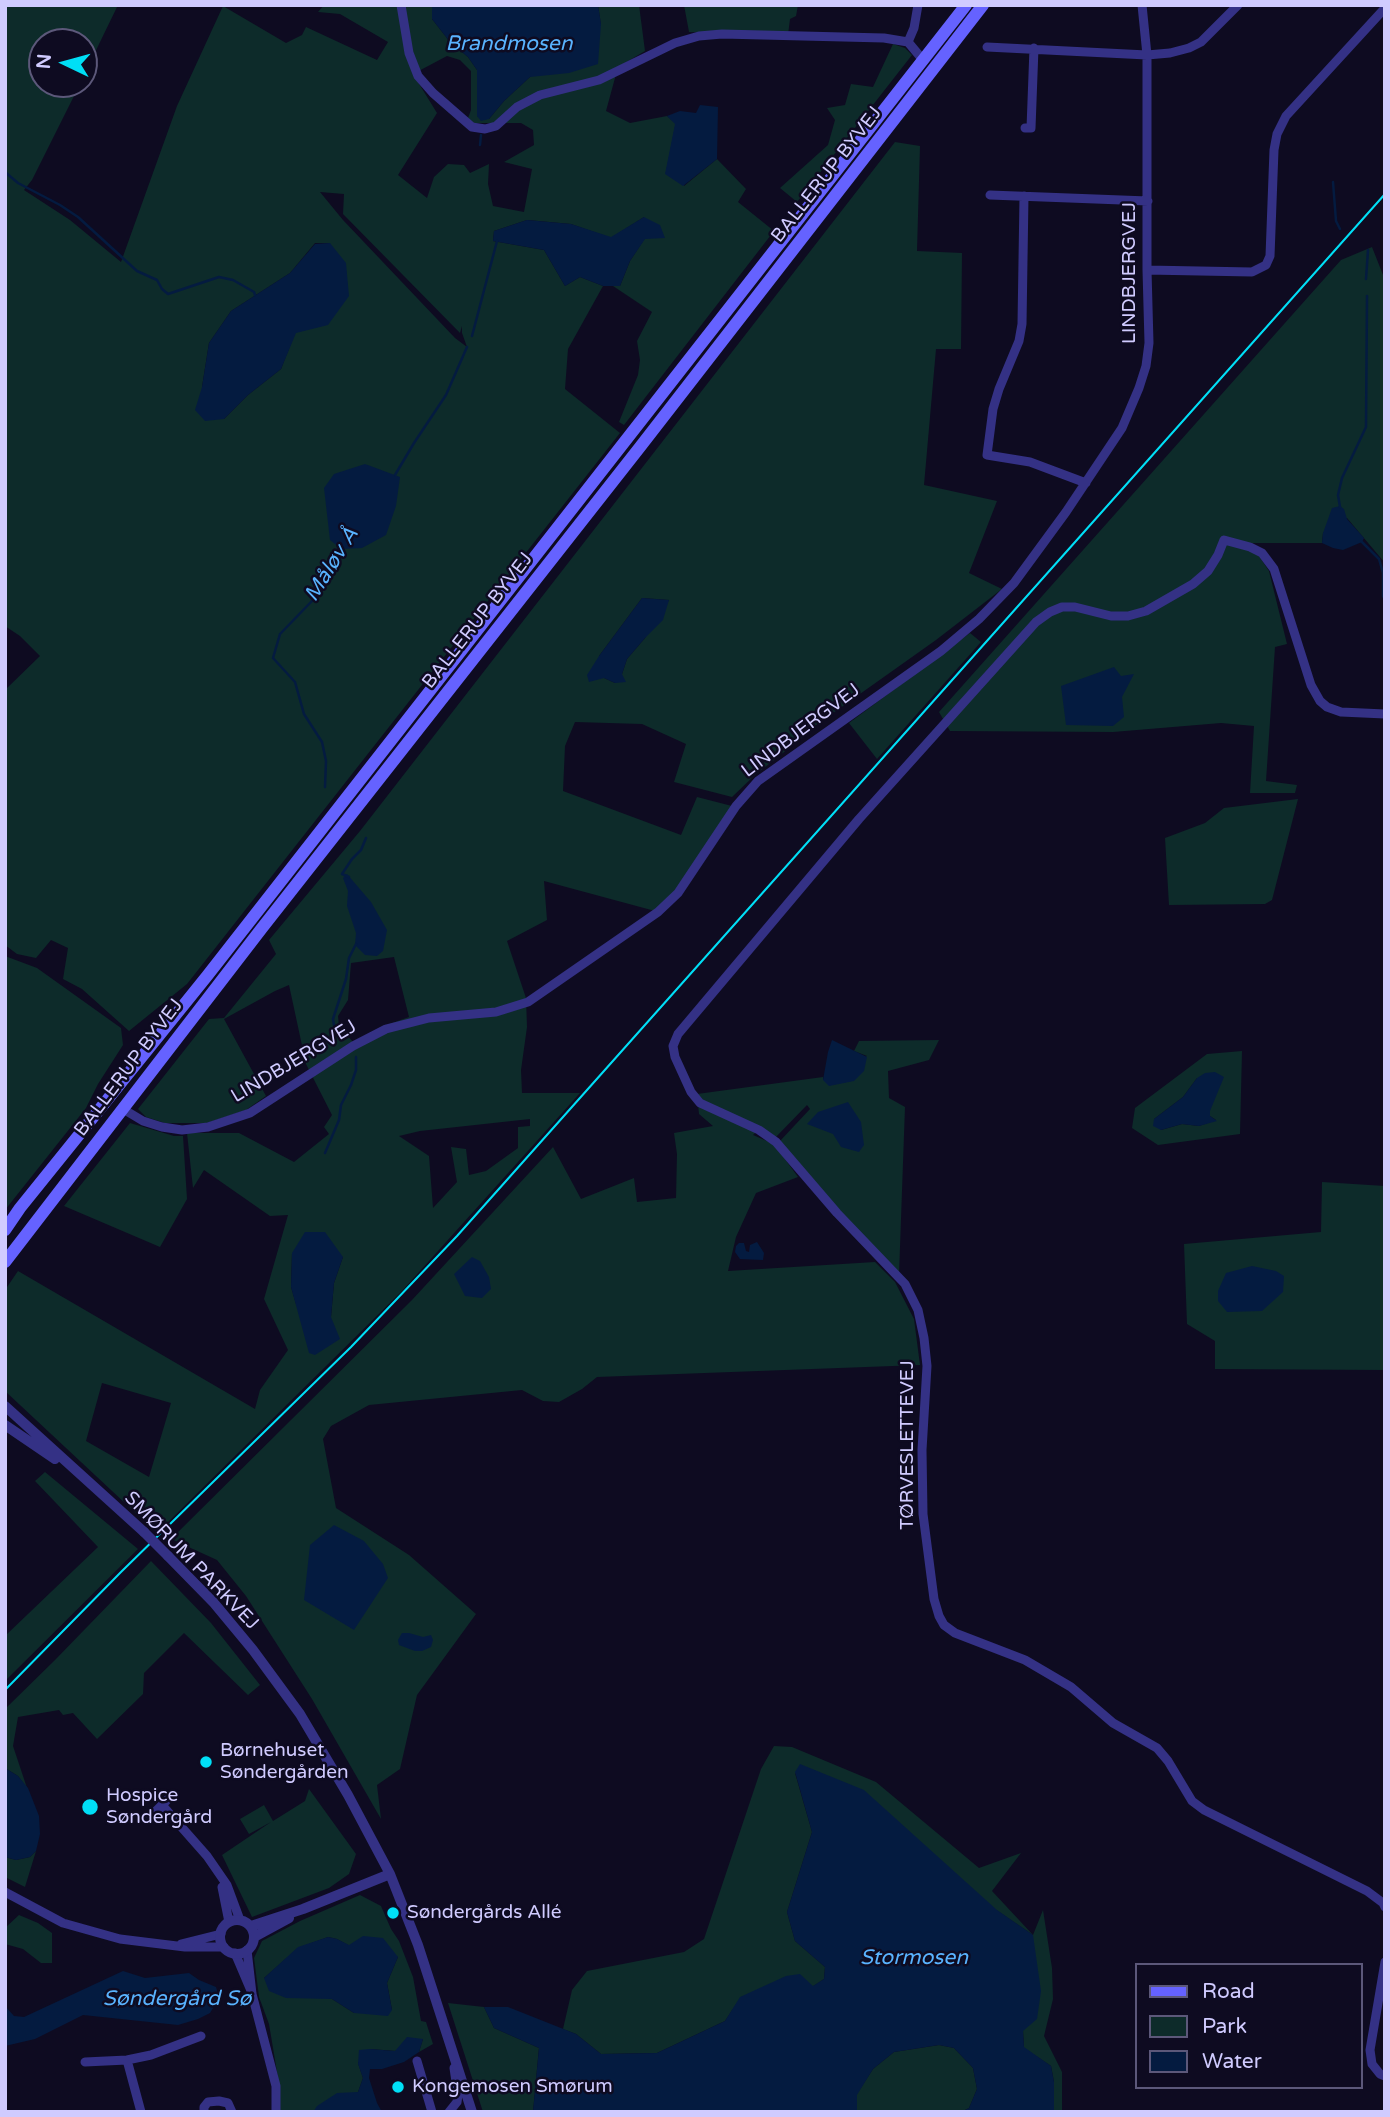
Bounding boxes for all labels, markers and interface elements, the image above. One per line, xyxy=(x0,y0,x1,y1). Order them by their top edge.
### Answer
north arrow xyxy=(28,28,98,98)
water label: Brandmosen xyxy=(445,31,573,57)
text: N xyxy=(32,53,56,70)
street label: BALLERUP BYVEJ xyxy=(767,103,887,247)
street label: LINDBJERGVEJ xyxy=(1119,202,1141,344)
water label: Måløv Å xyxy=(300,523,364,607)
street label: BALLERUP BYVEJ xyxy=(418,549,538,693)
street label: LINDBJERGVEJ xyxy=(737,679,865,783)
street label: BALLERUP BYVEJ xyxy=(70,995,188,1141)
street label: LINDBJERGVEJ xyxy=(227,1016,361,1108)
street label: TØRVESLETTEVEJ xyxy=(897,1360,919,1530)
street label: SMØRUM PARKVEJ xyxy=(119,1487,263,1635)
place label: Børnehuset Søndergården xyxy=(220,1740,349,1784)
marker: Børnehuset Søndergården xyxy=(198,1754,214,1770)
place label: Hospice Søndergård xyxy=(106,1785,212,1829)
marker: Hospice Søndergård xyxy=(80,1797,100,1817)
place label: Søndergårds Allé xyxy=(407,1902,562,1924)
marker: Søndergårds Allé xyxy=(385,1905,401,1921)
water label: Stormosen xyxy=(860,1945,968,1971)
legend xyxy=(1134,1963,1362,2089)
text: Road xyxy=(1202,1979,1255,2004)
water label: Søndergård Sø xyxy=(103,1986,251,2012)
text: Park xyxy=(1202,2014,1247,2039)
text: Water xyxy=(1202,2049,1262,2074)
place label: Kongemosen Smørum xyxy=(412,2076,613,2098)
marker: Kongemosen Smørum xyxy=(390,2079,406,2095)

